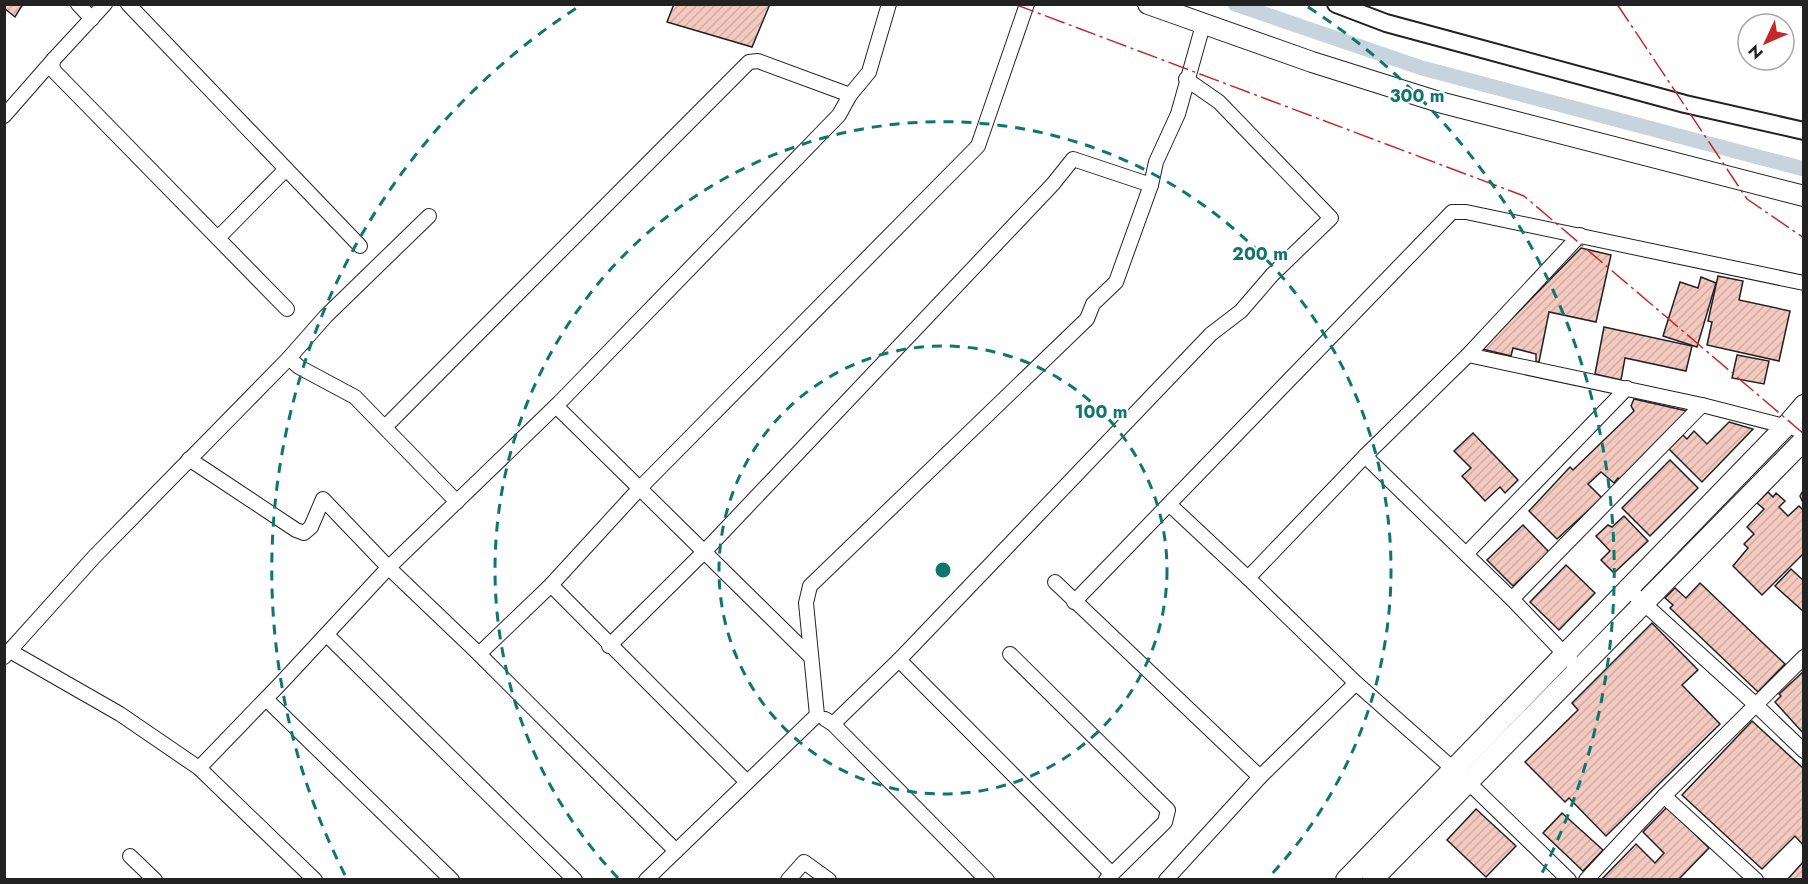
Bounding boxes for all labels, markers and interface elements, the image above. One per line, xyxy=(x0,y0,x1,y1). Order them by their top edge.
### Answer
north arrow xyxy=(1736,12,1796,72)
text: N xyxy=(1743,40,1768,65)
text: 300 m xyxy=(1389,83,1445,109)
text: 200 m xyxy=(1232,241,1288,267)
text: 100 m xyxy=(1074,399,1128,425)
centre of rings xyxy=(933,560,953,580)

